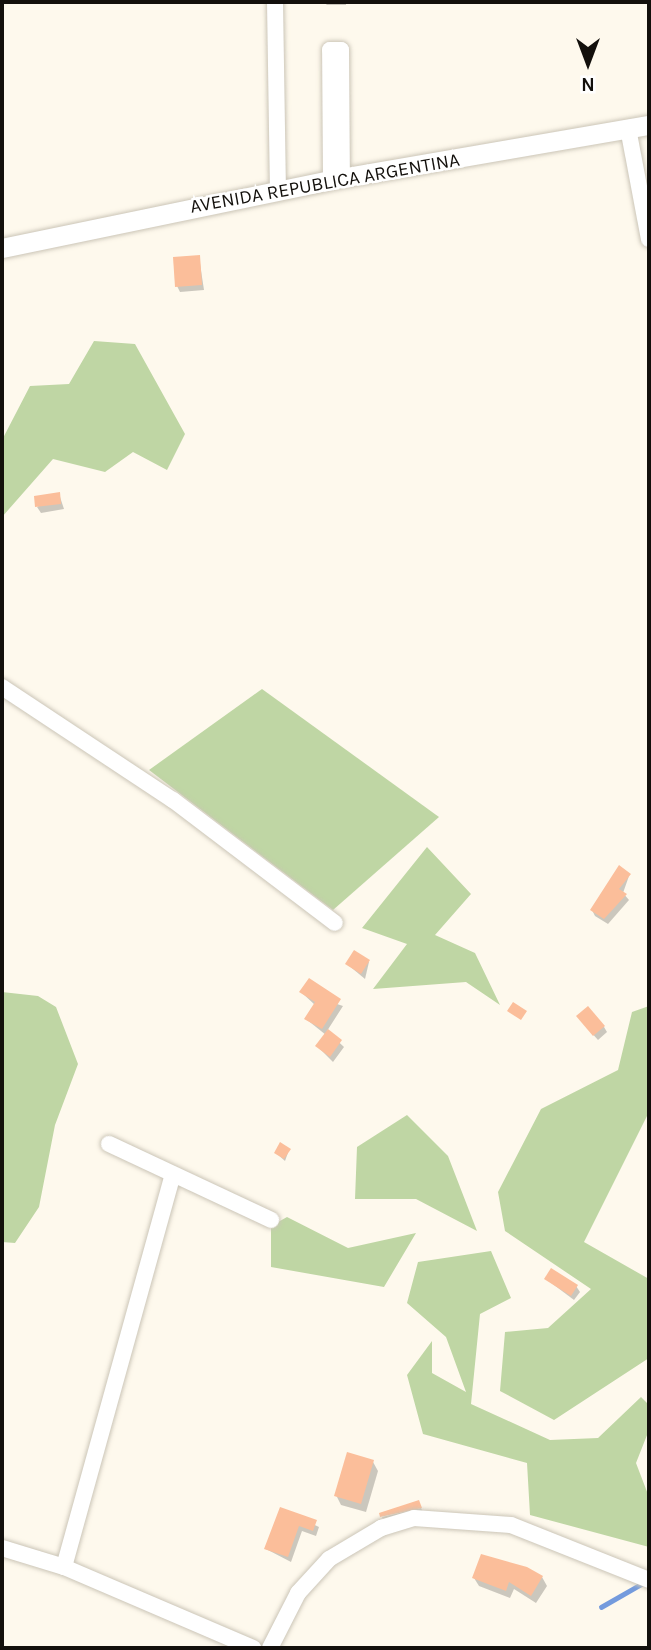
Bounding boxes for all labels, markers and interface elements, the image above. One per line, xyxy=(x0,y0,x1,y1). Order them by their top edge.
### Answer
north arrow xyxy=(553,28,623,98)
text: N xyxy=(581,73,595,95)
street label: AVENIDA REPUBLICA ARGENTINA xyxy=(188,149,462,219)

